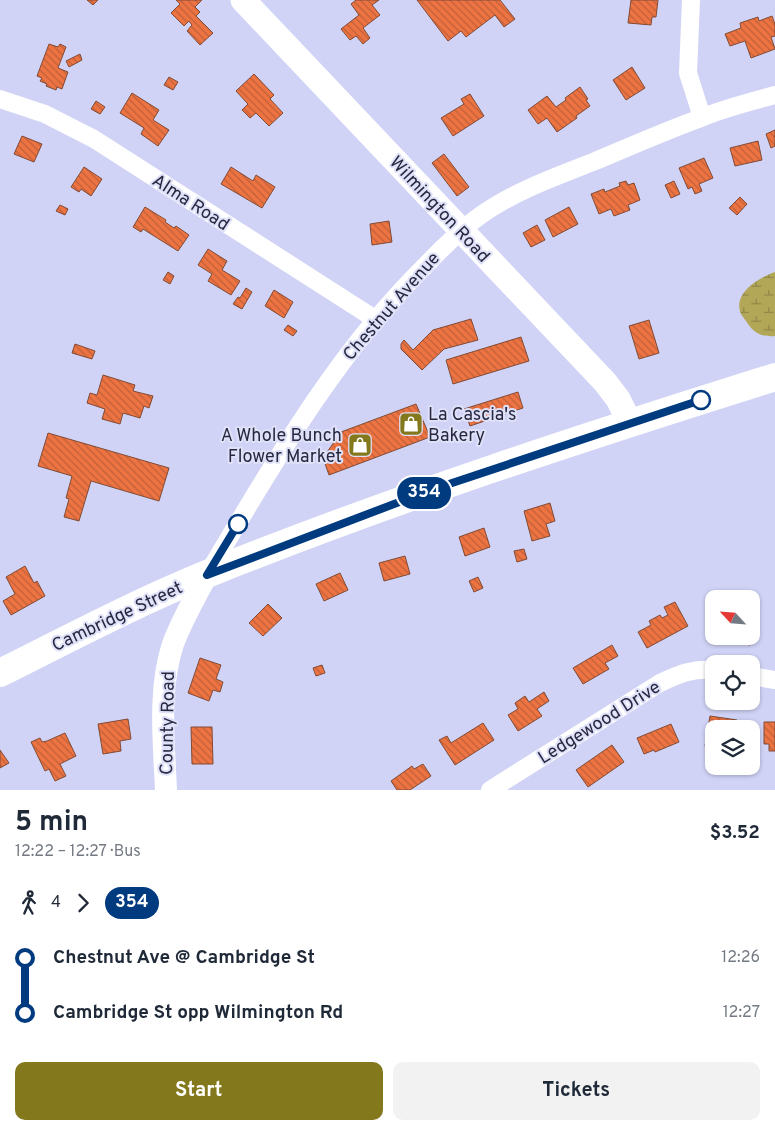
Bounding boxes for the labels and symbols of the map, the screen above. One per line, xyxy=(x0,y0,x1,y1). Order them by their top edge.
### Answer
street label: Wilmington Road xyxy=(384,152,494,268)
street label: Alma Road xyxy=(147,170,233,237)
street label: Chestnut Avenue xyxy=(339,248,446,366)
unlabelled marker xyxy=(691,390,711,410)
place label: La Cascia's Bakery xyxy=(428,404,516,448)
shop icon: La Cascia's Bakery xyxy=(398,411,424,437)
place label: A Whole Bunch Flower Market xyxy=(221,425,342,469)
shop icon: A Whole Bunch Flower Market xyxy=(347,432,373,458)
line badge: 354 xyxy=(395,477,453,509)
unlabelled marker xyxy=(228,514,248,534)
street label: Cambridge Street xyxy=(49,577,187,658)
north arrow xyxy=(705,590,760,645)
street label: County Road xyxy=(156,671,181,775)
street label: Ledgewood Drive xyxy=(534,676,665,770)

